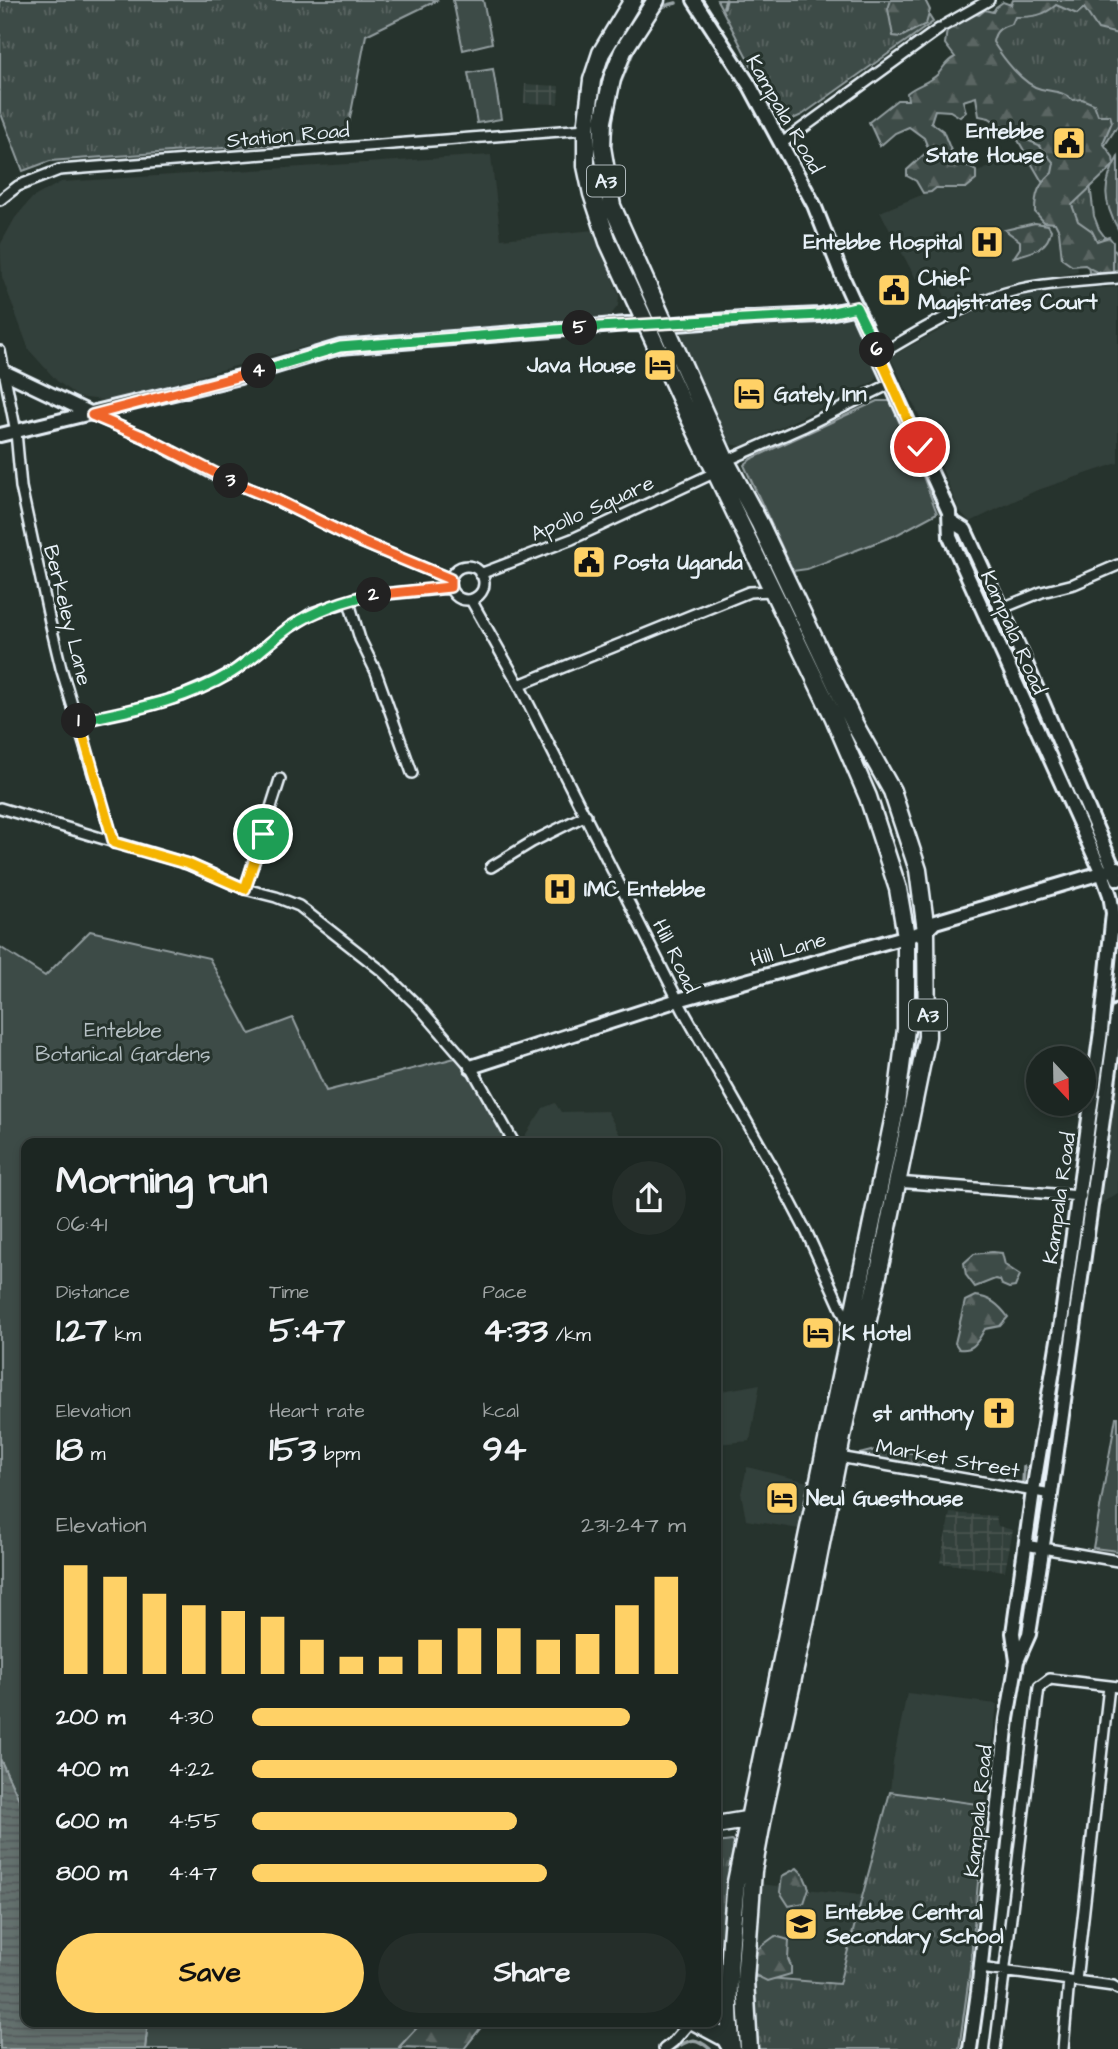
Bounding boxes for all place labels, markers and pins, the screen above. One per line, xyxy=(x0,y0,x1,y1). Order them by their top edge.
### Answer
place label: Entebbe State House xyxy=(925,117,1045,170)
public building icon: Entebbe State House xyxy=(1050,124,1088,162)
hospital icon: Entebbe Hospital xyxy=(968,223,1006,261)
place label: Entebbe Hospital xyxy=(803,228,963,258)
place label: Chief Magistrates Court xyxy=(918,264,1098,319)
public building icon: Chief Magistrates Court xyxy=(875,271,913,309)
pin: 5 xyxy=(562,310,598,346)
pin: 6 xyxy=(860,332,894,368)
hotel icon: Java House xyxy=(641,346,679,384)
place label: Java House xyxy=(526,351,637,380)
pin: 4 xyxy=(242,354,276,388)
hotel icon: Gately Inn xyxy=(730,375,768,413)
place label: Gately Inn xyxy=(774,380,867,412)
pin xyxy=(890,417,950,477)
pin: 3 xyxy=(214,463,248,498)
public building icon: Posta Uganda xyxy=(570,543,608,581)
place label: Posta Uganda xyxy=(614,548,743,579)
pin: 2 xyxy=(356,578,392,612)
pin: 1 xyxy=(62,704,96,738)
pin xyxy=(233,804,293,864)
hospital icon: IMC Entebbe xyxy=(541,870,579,908)
place label: IMC Entebbe xyxy=(584,875,706,904)
hotel icon: K Hotel xyxy=(799,1314,837,1352)
place label: K Hotel xyxy=(842,1319,912,1348)
church icon: st anthony xyxy=(980,1394,1018,1432)
place label: st anthony xyxy=(873,1399,974,1431)
hotel icon: Neul Guesthouse xyxy=(763,1479,801,1517)
place label: Neul Guesthouse xyxy=(806,1484,964,1513)
place label: Entebbe Central Secondary School xyxy=(825,1898,1004,1954)
school or university icon: Entebbe Central Secondary School xyxy=(782,1905,820,1943)

